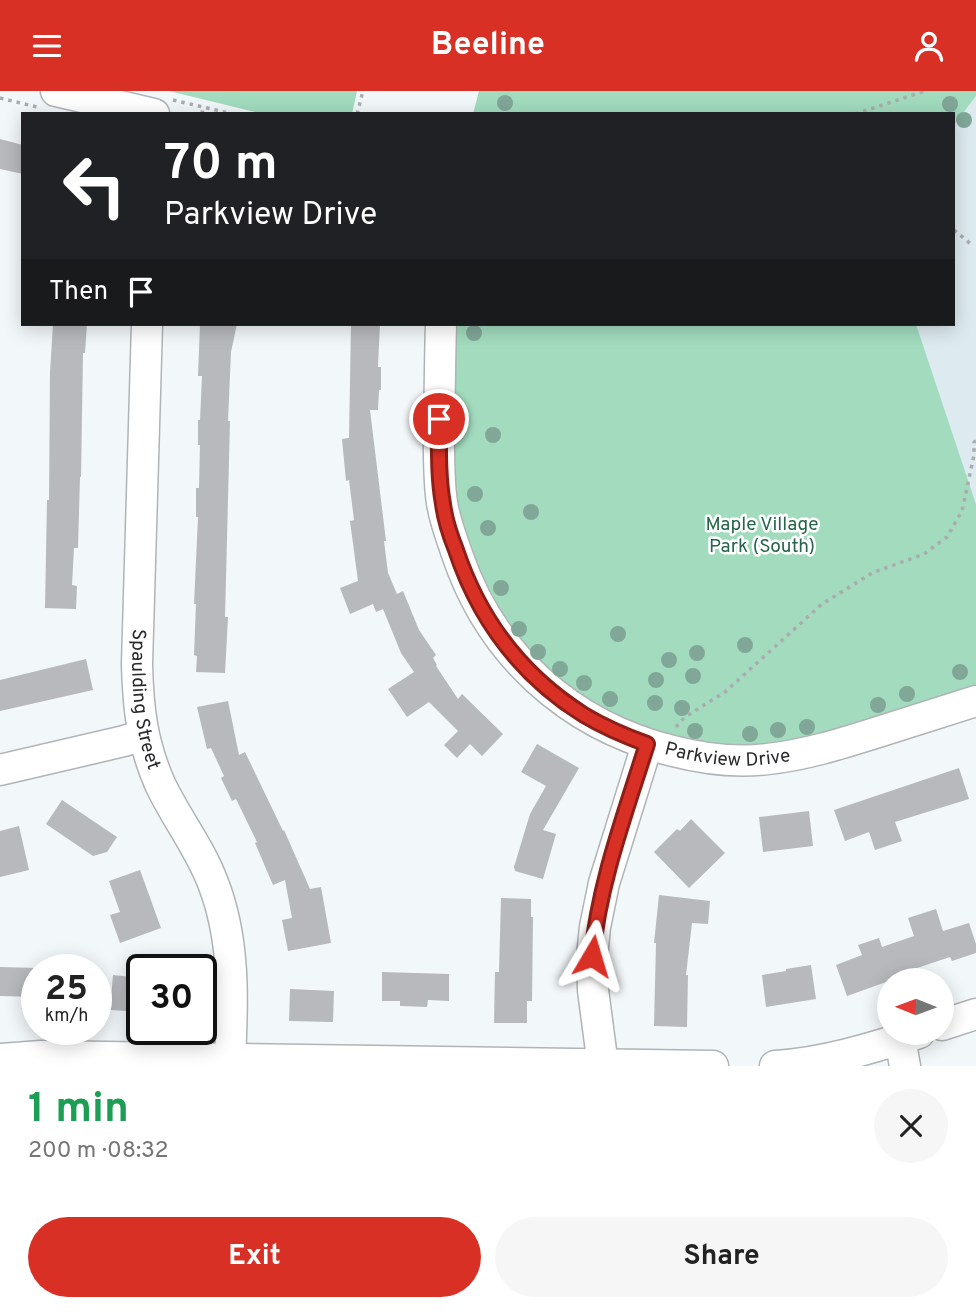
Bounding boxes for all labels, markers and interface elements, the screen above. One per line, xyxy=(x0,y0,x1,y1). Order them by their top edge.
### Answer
text: Beeline xyxy=(431,26,545,66)
icon: menu xyxy=(28,27,66,65)
icon: person xyxy=(910,27,948,65)
text: 70 m xyxy=(164,135,278,197)
icon: left xyxy=(49,140,140,231)
text: Parkview Drive xyxy=(164,196,377,236)
icon: arrive xyxy=(122,273,160,311)
text: Then xyxy=(49,276,108,309)
pin xyxy=(409,389,469,449)
icon: arrive xyxy=(420,400,458,438)
park label: Maple Village Park (South) xyxy=(706,513,818,559)
street label: Spaulding Street xyxy=(125,628,165,773)
street label: Parkview Drive xyxy=(662,737,792,773)
position arrow xyxy=(555,919,629,993)
speed limit sign: 30 xyxy=(126,954,217,1045)
text: 25 xyxy=(45,968,88,1012)
north arrow xyxy=(877,968,954,1045)
map controls xyxy=(877,968,954,1045)
text: km/h xyxy=(45,1005,88,1028)
text: 1 min xyxy=(28,1084,129,1137)
button: close xyxy=(874,1089,948,1163)
text: 200 m · 08:32 xyxy=(28,1137,169,1166)
button: Exit xyxy=(28,1217,481,1297)
button: Share xyxy=(495,1217,948,1297)

